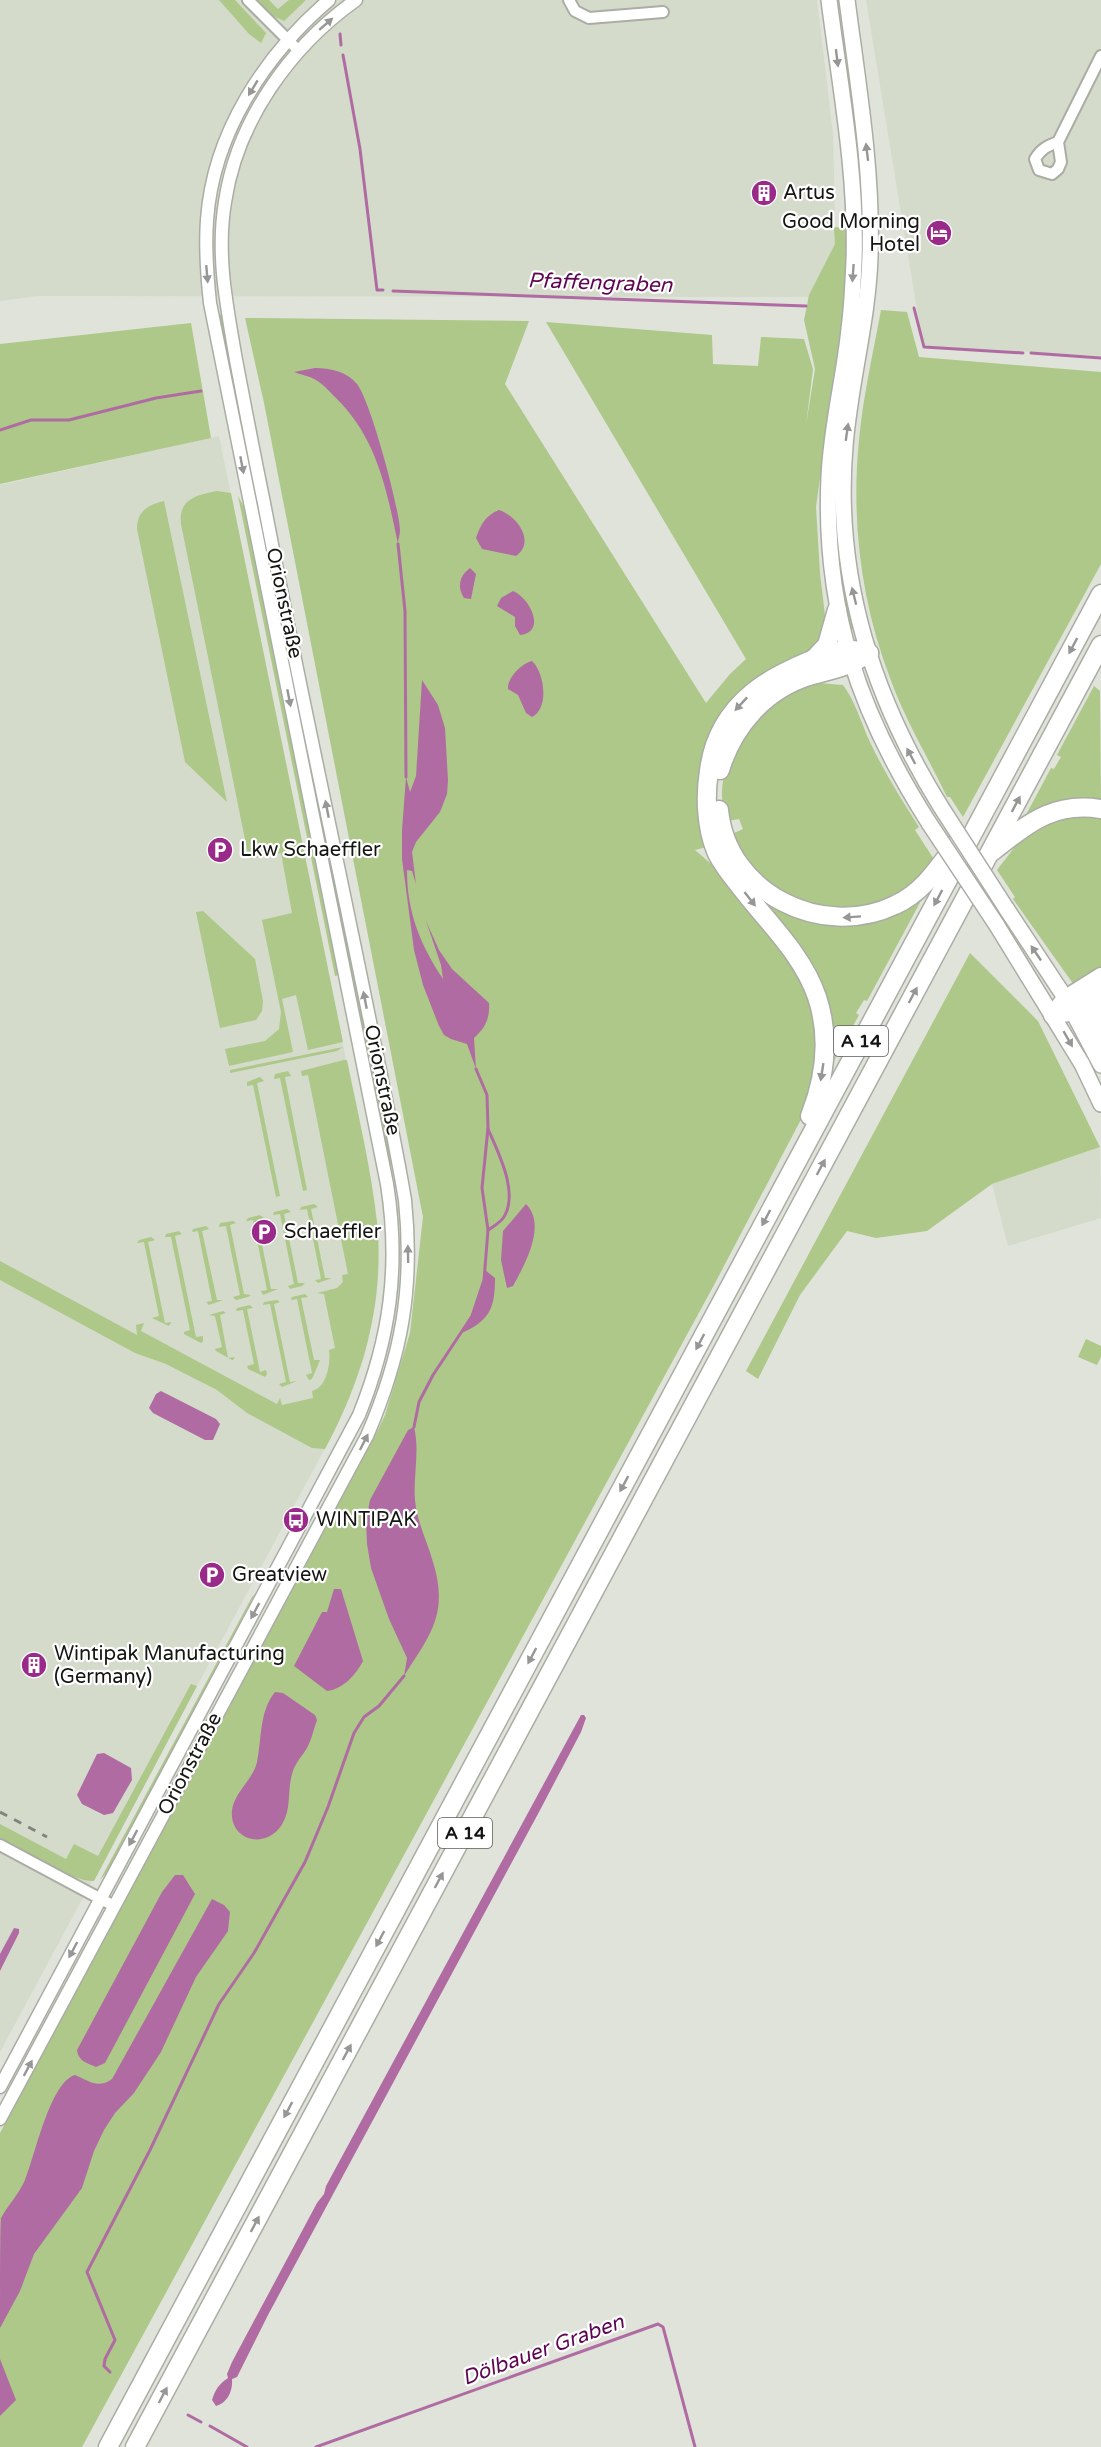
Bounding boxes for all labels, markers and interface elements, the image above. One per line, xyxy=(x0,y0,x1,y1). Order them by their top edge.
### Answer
one-way arrow xyxy=(318,18,333,31)
one-way arrow xyxy=(832,49,841,68)
one-way arrow xyxy=(247,80,258,96)
one-way arrow xyxy=(862,142,871,161)
building icon: Artus xyxy=(749,178,779,208)
place label: Artus xyxy=(783,181,835,205)
place label: Good Morning Hotel xyxy=(782,210,920,257)
hotel icon: Good Morning Hotel xyxy=(924,218,954,248)
one-way arrow xyxy=(202,264,212,283)
one-way arrow xyxy=(848,264,858,283)
water label: Pfaffengraben xyxy=(527,268,674,298)
one-way arrow xyxy=(842,423,851,442)
one-way arrow xyxy=(238,456,247,475)
street label: Orionstraße xyxy=(261,545,307,661)
one-way arrow xyxy=(849,587,858,605)
one-way arrow xyxy=(1068,638,1078,655)
one-way arrow xyxy=(285,689,294,708)
one-way arrow xyxy=(734,697,748,711)
one-way arrow xyxy=(906,748,916,765)
one-way arrow xyxy=(1011,795,1021,812)
one-way arrow xyxy=(322,799,331,818)
parking icon: Lkw Schaeffler xyxy=(205,835,235,865)
place label: Lkw Schaeffler xyxy=(240,838,381,862)
one-way arrow xyxy=(933,889,943,906)
one-way arrow xyxy=(744,892,756,907)
one-way arrow xyxy=(842,912,861,921)
one-way arrow xyxy=(1031,945,1042,961)
one-way arrow xyxy=(908,986,918,1003)
one-way arrow xyxy=(360,991,370,1009)
street label: Orionstraße xyxy=(359,1022,405,1138)
road number: A 14 xyxy=(834,1026,888,1056)
one-way arrow xyxy=(1062,1031,1073,1047)
one-way arrow xyxy=(817,1062,826,1081)
one-way arrow xyxy=(816,1158,826,1175)
one-way arrow xyxy=(761,1209,771,1226)
parking icon: Schaeffler xyxy=(249,1217,279,1247)
place label: Schaeffler xyxy=(284,1220,382,1244)
one-way arrow xyxy=(403,1244,413,1263)
one-way arrow xyxy=(695,1334,705,1351)
one-way arrow xyxy=(359,1433,368,1450)
one-way arrow xyxy=(619,1476,629,1493)
bus stop icon: WINTIPAK xyxy=(281,1505,311,1535)
place label: WINTIPAK xyxy=(316,1508,417,1532)
parking icon: Greatview xyxy=(197,1560,227,1590)
place label: Greatview xyxy=(232,1563,327,1587)
one-way arrow xyxy=(250,1603,260,1620)
place label: Wintipak Manufacturing (Germany) xyxy=(54,1642,285,1689)
one-way arrow xyxy=(527,1647,537,1664)
building icon: Wintipak Manufacturing (Germany) xyxy=(19,1650,49,1680)
street label: Orionstraße xyxy=(153,1709,227,1819)
road number: A 14 xyxy=(438,1818,492,1848)
one-way arrow xyxy=(128,1830,138,1847)
one-way arrow xyxy=(434,1871,444,1888)
one-way arrow xyxy=(375,1930,385,1947)
one-way arrow xyxy=(68,1941,78,1958)
one-way arrow xyxy=(342,2043,352,2060)
one-way arrow xyxy=(23,2059,33,2076)
one-way arrow xyxy=(283,2102,293,2119)
one-way arrow xyxy=(250,2215,260,2232)
water label: Dölbauer Graben xyxy=(459,2309,628,2391)
one-way arrow xyxy=(158,2387,168,2404)

